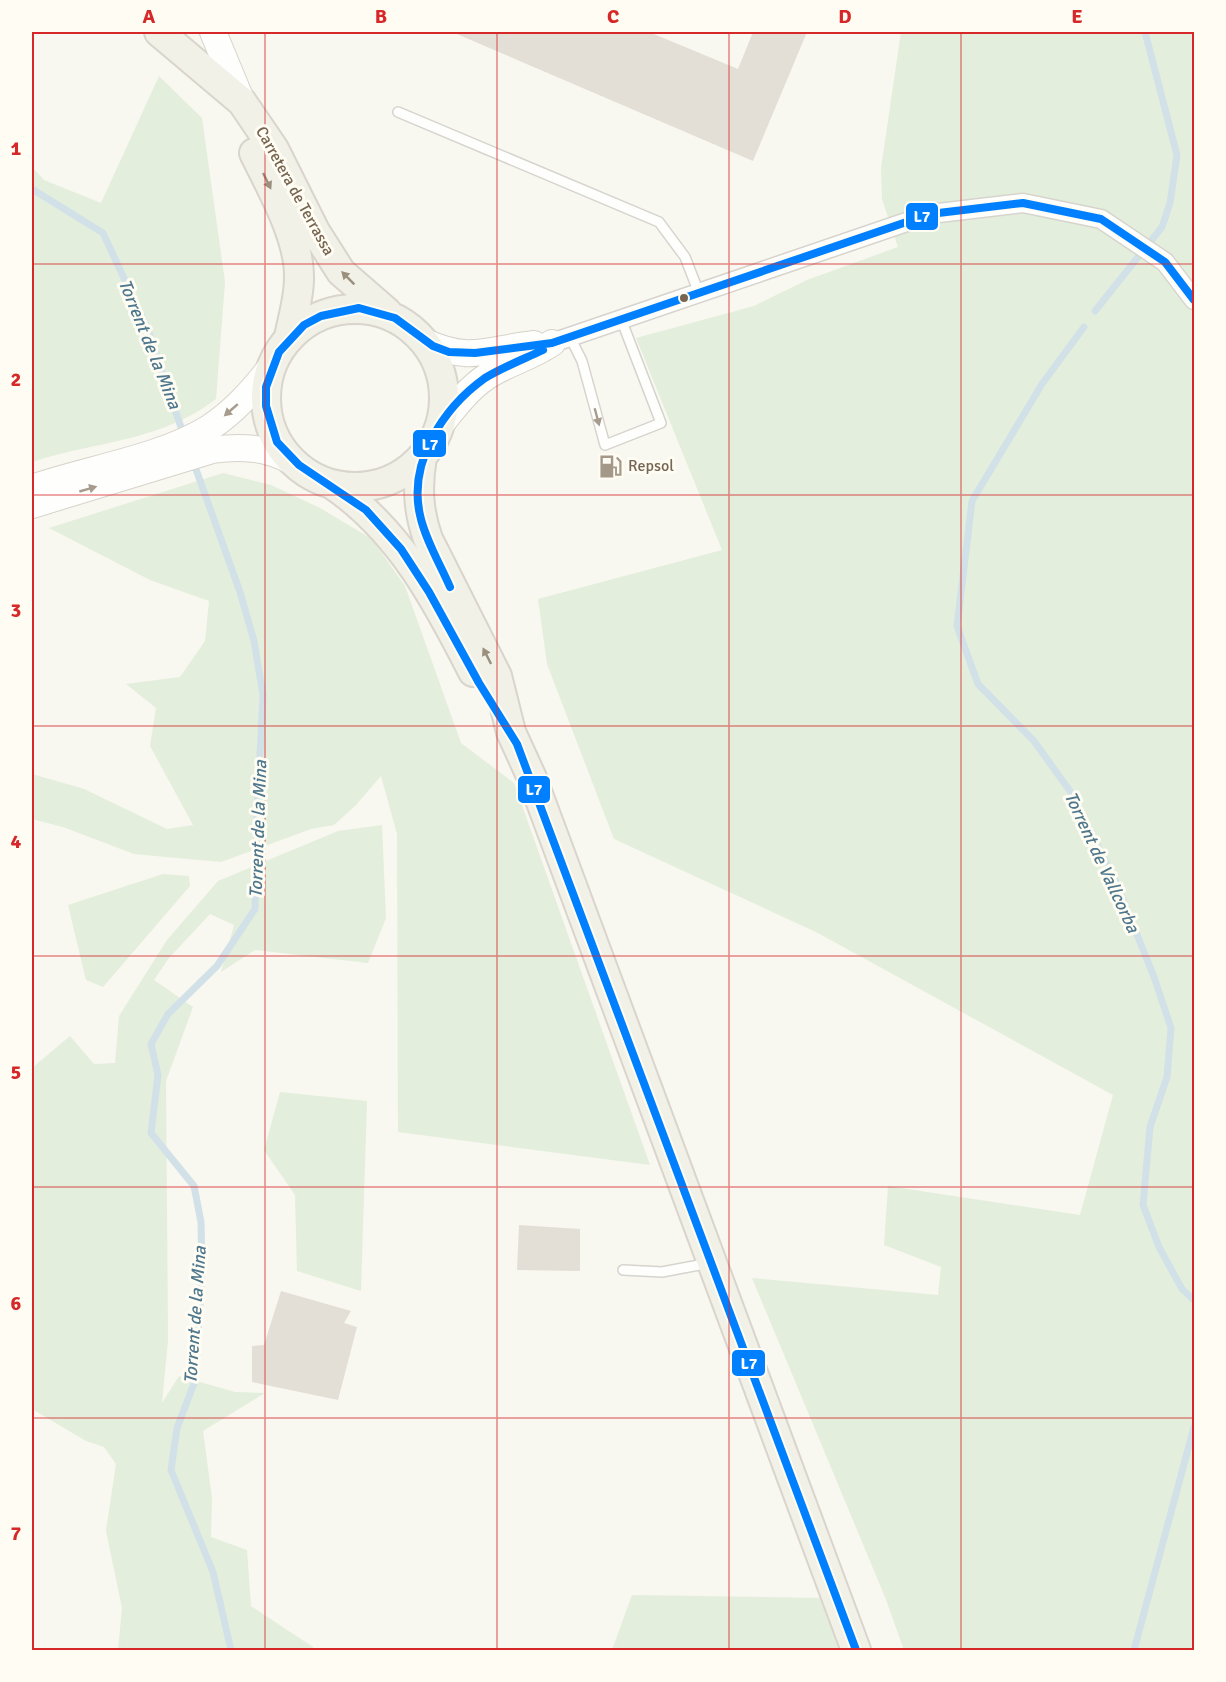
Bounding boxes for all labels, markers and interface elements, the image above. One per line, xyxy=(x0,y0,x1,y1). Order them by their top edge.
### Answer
text: A xyxy=(143,4,156,29)
text: B xyxy=(375,4,387,29)
text: C xyxy=(607,4,619,29)
text: D xyxy=(838,4,852,29)
text: E xyxy=(1071,4,1083,29)
street label: Carretera de Terrassa xyxy=(251,123,339,259)
text: 1 xyxy=(11,136,22,161)
one-way arrow xyxy=(263,172,272,189)
line badge: L7 xyxy=(905,202,939,231)
text: L7 xyxy=(914,207,931,227)
one-way arrow xyxy=(341,272,355,286)
water label: Torrent de la Mina xyxy=(114,276,186,413)
unlabelled marker xyxy=(678,292,690,304)
text: 2 xyxy=(11,367,21,392)
one-way arrow xyxy=(223,404,239,417)
one-way arrow xyxy=(593,408,603,426)
line badge: L7 xyxy=(412,429,447,458)
text: L7 xyxy=(422,435,439,455)
fuel station icon: Repsol xyxy=(597,453,623,479)
place label: Repsol xyxy=(628,456,674,476)
one-way arrow xyxy=(79,484,97,493)
text: 3 xyxy=(11,598,21,623)
one-way arrow xyxy=(482,648,492,665)
water label: Torrent de la Mina xyxy=(245,759,271,898)
line badge: L7 xyxy=(517,775,551,804)
text: L7 xyxy=(526,780,543,800)
water label: Torrent de Vallcorba xyxy=(1060,788,1145,937)
text: 4 xyxy=(11,829,22,854)
text: 5 xyxy=(11,1060,21,1085)
water label: Torrent de la Mina xyxy=(179,1245,211,1385)
text: 6 xyxy=(11,1291,22,1316)
line badge: L7 xyxy=(731,1349,766,1377)
text: L7 xyxy=(741,1354,758,1374)
text: 7 xyxy=(11,1521,22,1546)

